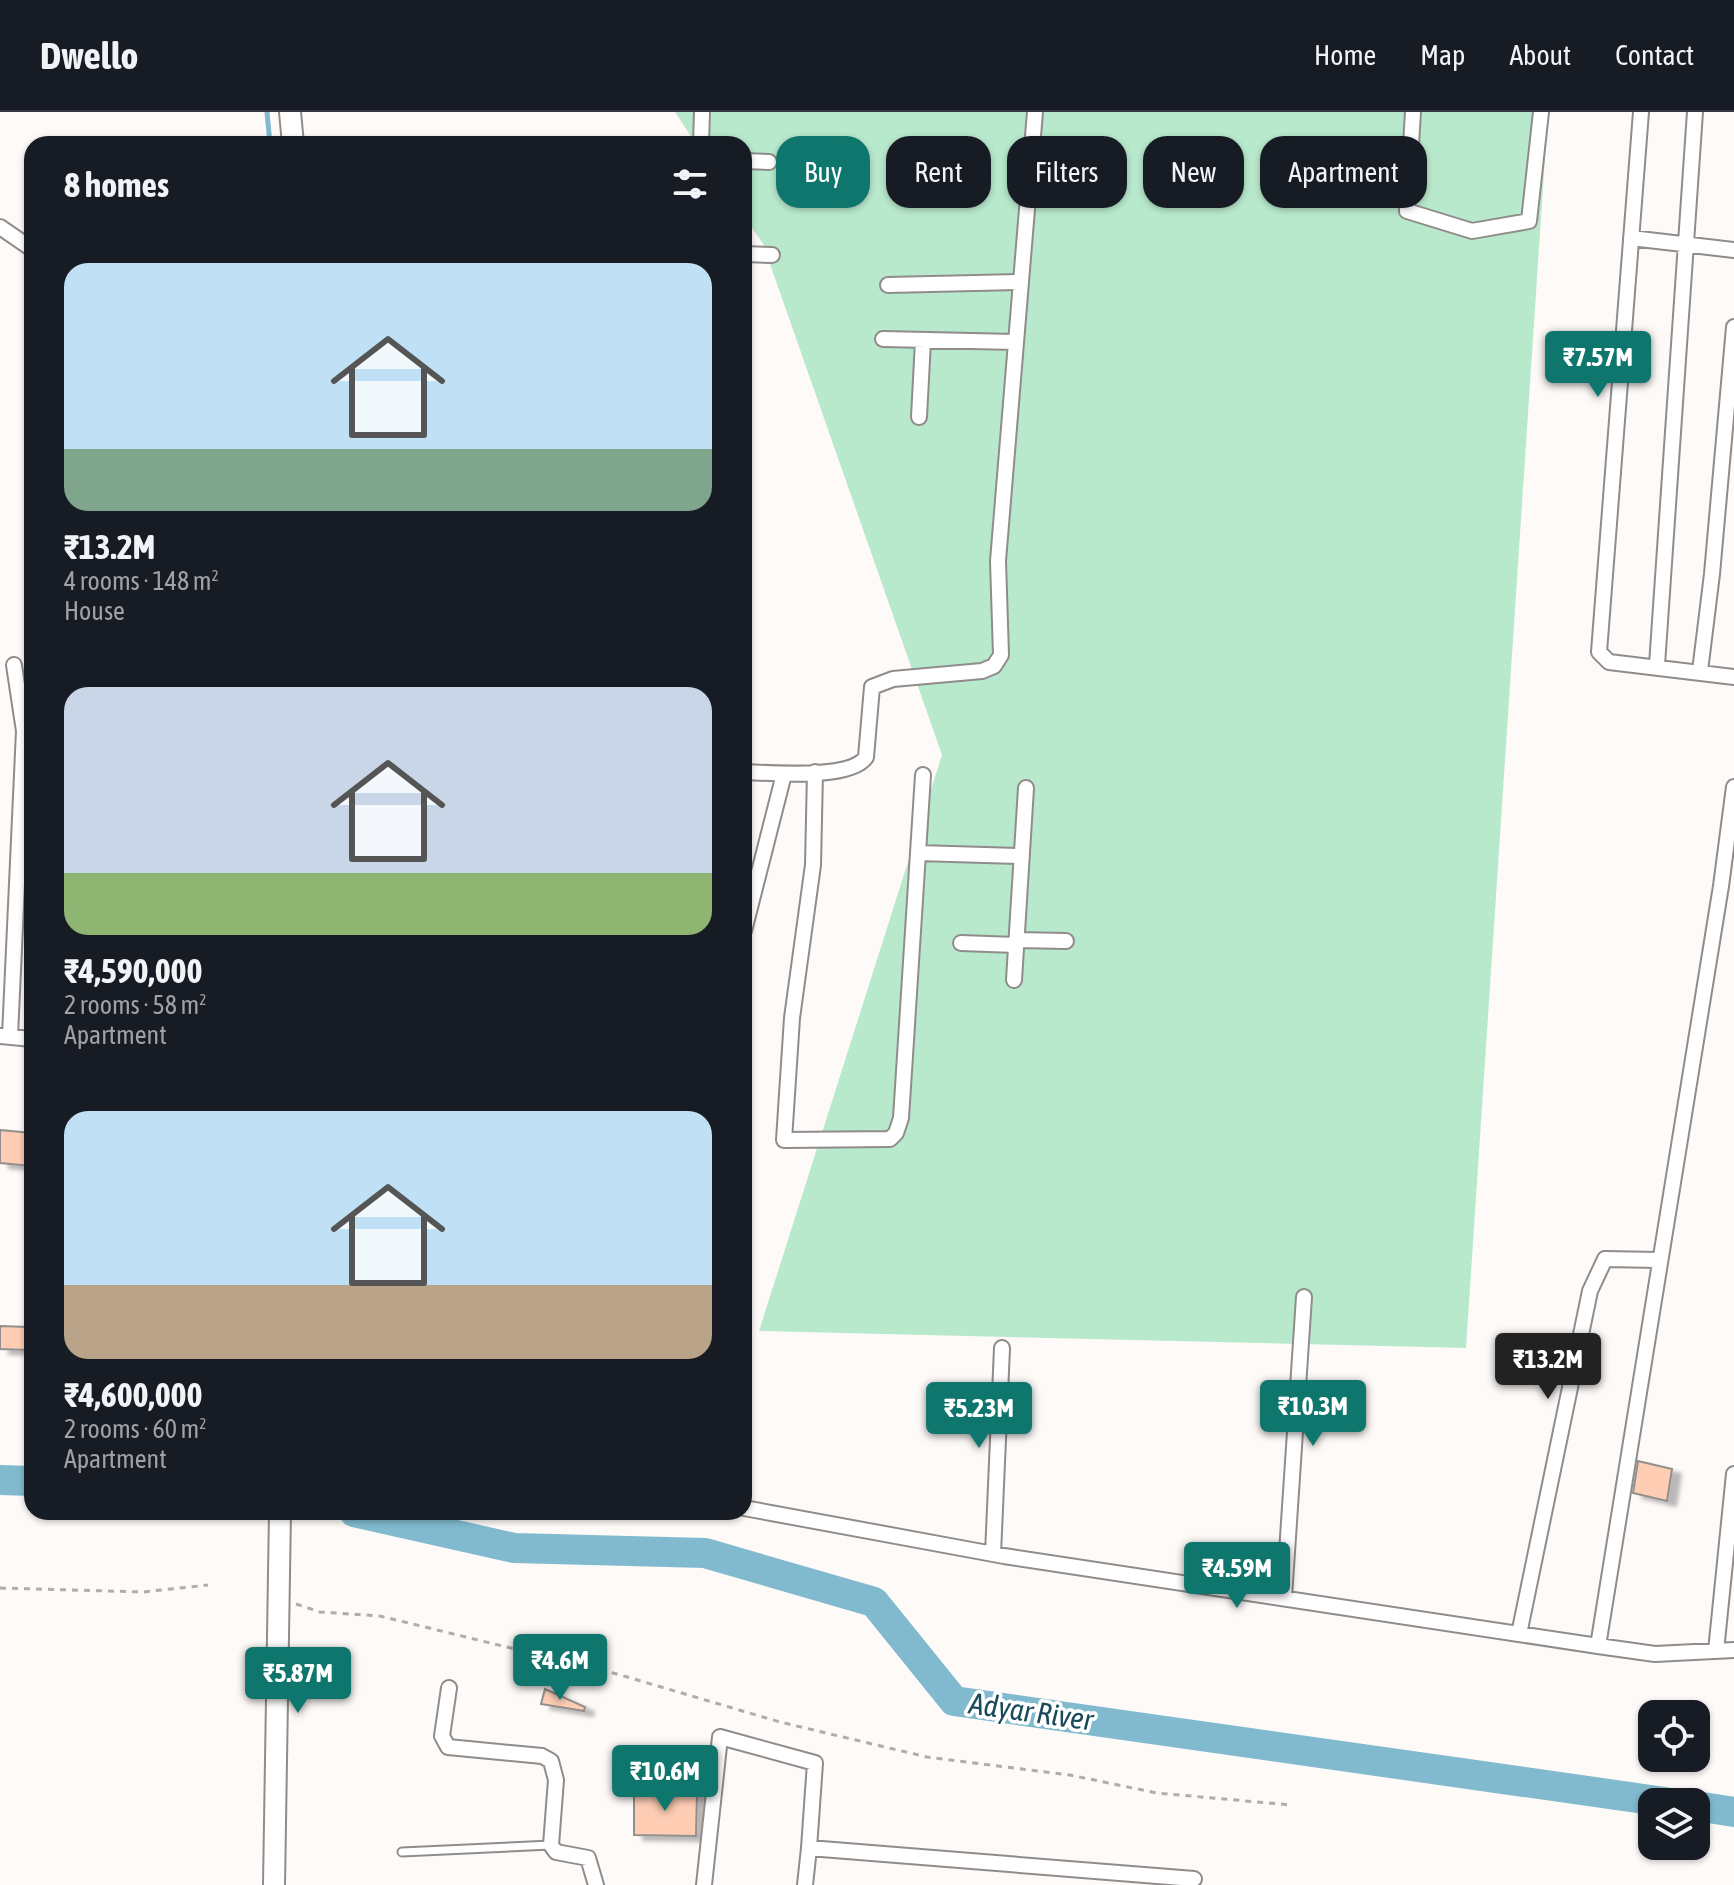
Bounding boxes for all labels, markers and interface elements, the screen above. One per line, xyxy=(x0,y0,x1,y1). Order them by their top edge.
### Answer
text: Dwello xyxy=(40,34,138,77)
text: Home xyxy=(1314,39,1376,71)
text: Map xyxy=(1420,39,1465,71)
text: About xyxy=(1509,39,1571,71)
text: Contact xyxy=(1615,39,1694,71)
chip: Buy xyxy=(776,136,870,208)
chip: Rent xyxy=(886,136,991,208)
chip: Filters xyxy=(1007,136,1127,208)
chip: New xyxy=(1143,136,1244,208)
chip: Apartment xyxy=(1260,136,1427,208)
icon: filters xyxy=(668,162,712,206)
text: 8 homes xyxy=(64,165,169,204)
icon: home xyxy=(316,315,460,459)
pin: ₹7.57M xyxy=(1533,331,1663,399)
text: ₹7.57M xyxy=(1563,342,1633,372)
text: ₹13.2M xyxy=(64,527,155,566)
text: 4 rooms · 148 m² xyxy=(64,566,219,596)
text: House xyxy=(64,596,125,626)
icon: home xyxy=(316,739,460,883)
text: ₹4,590,000 xyxy=(64,951,203,990)
text: 2 rooms · 58 m² xyxy=(64,990,206,1020)
text: Apartment xyxy=(64,1020,167,1050)
icon: home xyxy=(316,1163,460,1307)
pin: ₹13.2M xyxy=(1483,1333,1613,1401)
text: ₹13.2M xyxy=(1513,1344,1583,1374)
text: ₹4,600,000 xyxy=(64,1375,203,1414)
pin: ₹10.3M xyxy=(1248,1380,1378,1448)
pin: ₹5.23M xyxy=(914,1382,1044,1450)
text: ₹10.3M xyxy=(1278,1391,1348,1421)
text: ₹5.23M xyxy=(944,1393,1014,1423)
text: 2 rooms · 60 m² xyxy=(64,1414,206,1444)
text: Apartment xyxy=(64,1444,167,1474)
pin: ₹4.59M xyxy=(1172,1542,1302,1610)
text: ₹4.59M xyxy=(1202,1553,1272,1583)
pin: ₹4.6M xyxy=(504,1634,616,1702)
text: ₹4.6M xyxy=(531,1645,589,1675)
pin: ₹5.87M xyxy=(233,1647,363,1715)
text: ₹5.87M xyxy=(263,1658,333,1688)
water label: Adyar River xyxy=(966,1685,1096,1737)
map controls xyxy=(1638,1700,1710,1860)
button: locate xyxy=(1638,1700,1710,1772)
pin: ₹10.6M xyxy=(600,1745,730,1813)
text: ₹10.6M xyxy=(630,1756,700,1786)
button: layers xyxy=(1638,1788,1710,1860)

